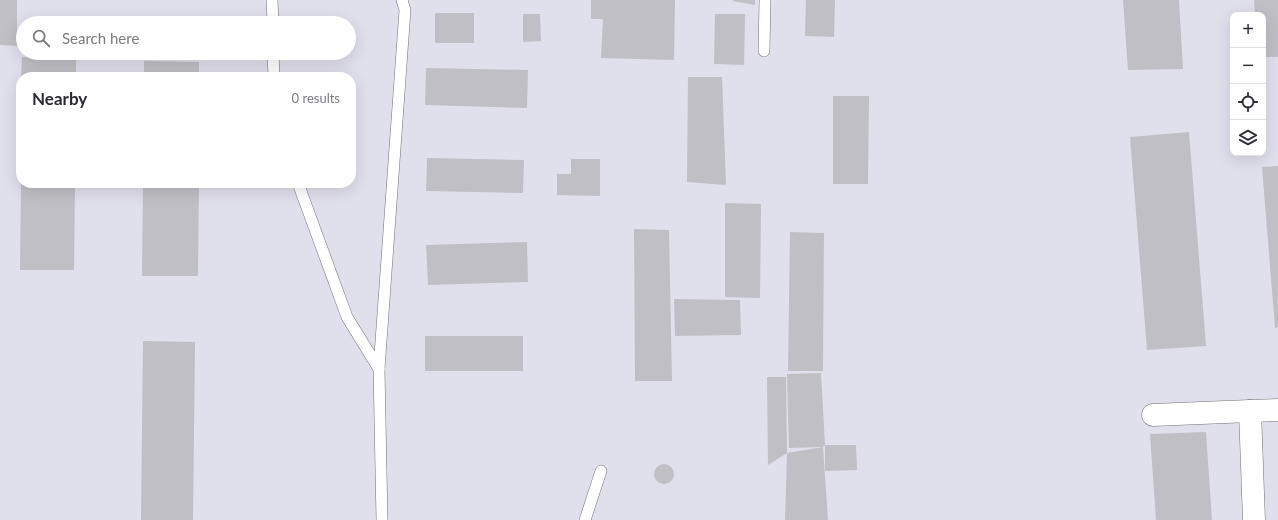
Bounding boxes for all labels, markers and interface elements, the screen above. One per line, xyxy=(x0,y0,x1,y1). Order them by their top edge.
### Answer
map controls xyxy=(1230,12,1266,156)
button: + xyxy=(1230,12,1266,48)
search box xyxy=(16,16,356,60)
icon: search xyxy=(30,27,52,49)
text: Search here xyxy=(62,29,139,47)
button: − xyxy=(1230,48,1266,84)
button: locate xyxy=(1230,84,1266,120)
text: Nearby xyxy=(32,88,87,109)
text: 0 results xyxy=(292,90,340,106)
button: layers xyxy=(1230,120,1266,156)

